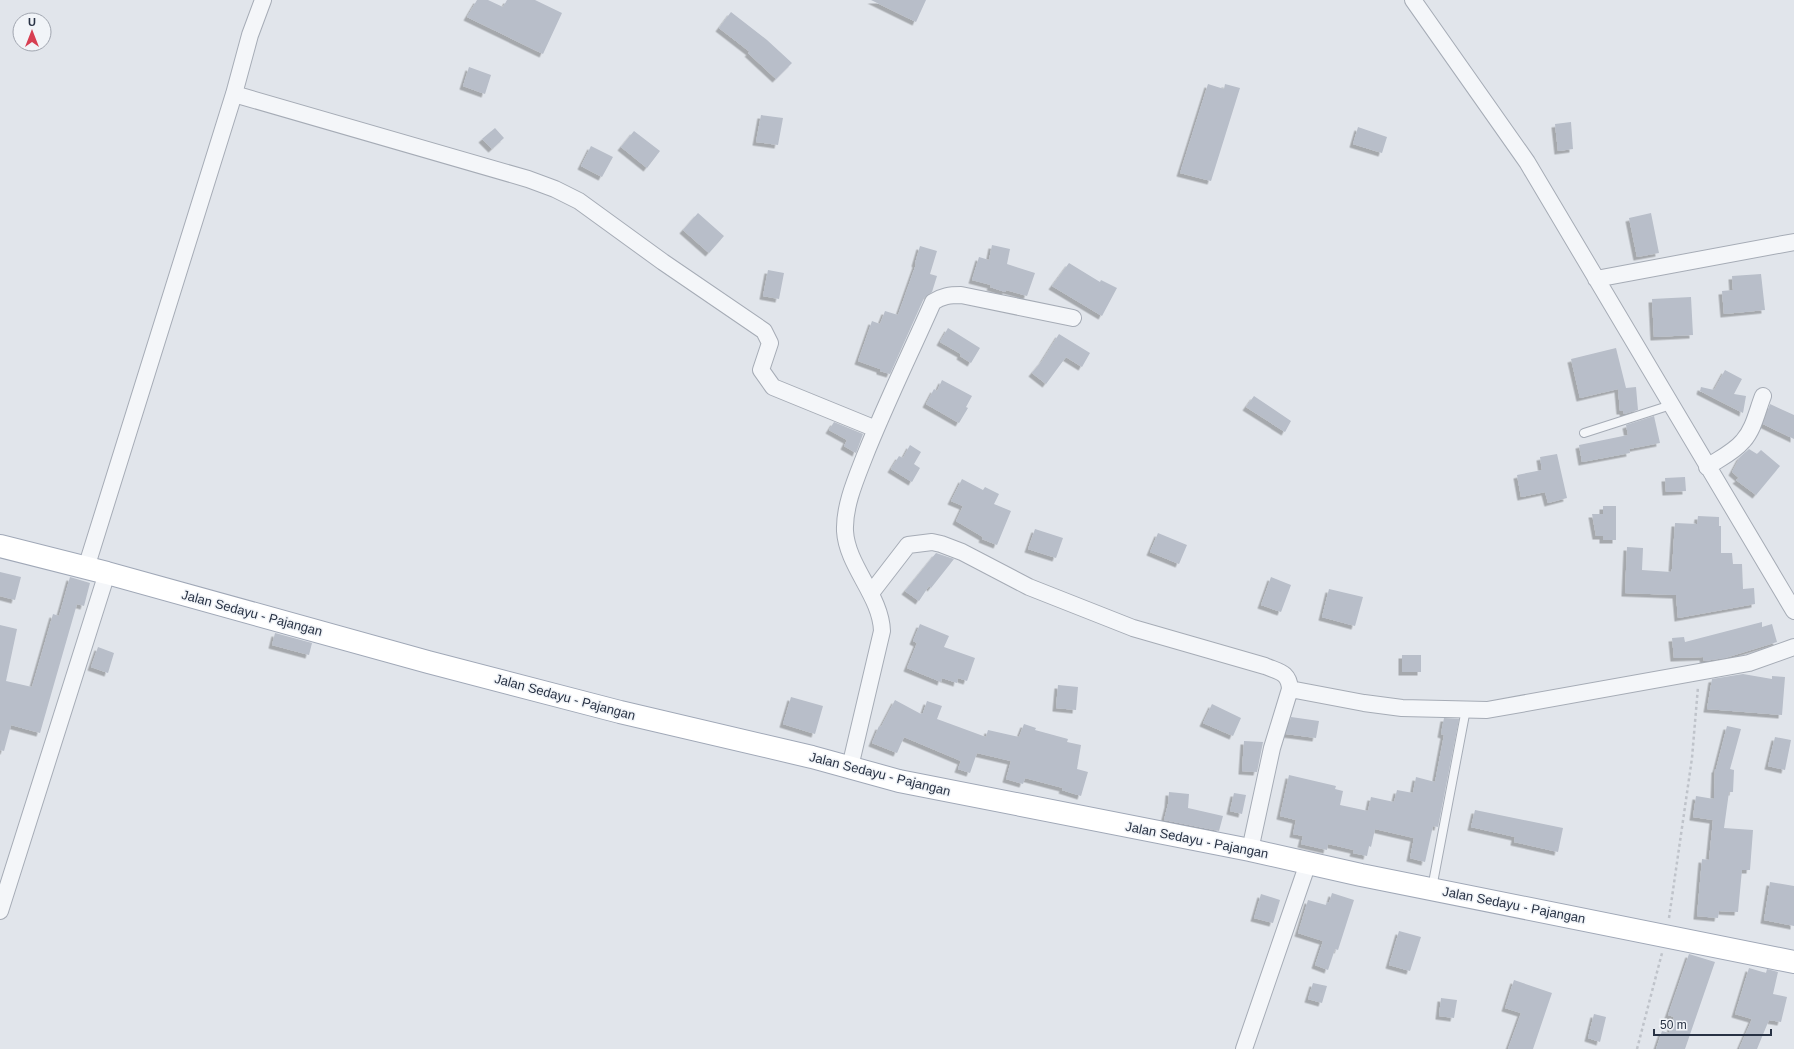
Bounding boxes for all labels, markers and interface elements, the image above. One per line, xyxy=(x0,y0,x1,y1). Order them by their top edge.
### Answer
north arrow xyxy=(12,12,52,52)
text: U xyxy=(28,16,36,28)
street label: Jalan Sedayu - Pajangan xyxy=(180,587,324,639)
street label: Jalan Sedayu - Pajangan xyxy=(493,671,637,723)
street label: Jalan Sedayu - Pajangan xyxy=(808,749,952,799)
street label: Jalan Sedayu - Pajangan xyxy=(1124,819,1270,861)
street label: Jalan Sedayu - Pajangan xyxy=(1441,884,1587,926)
scale bar xyxy=(1654,1011,1771,1037)
text: 50 m xyxy=(1660,1018,1687,1032)

